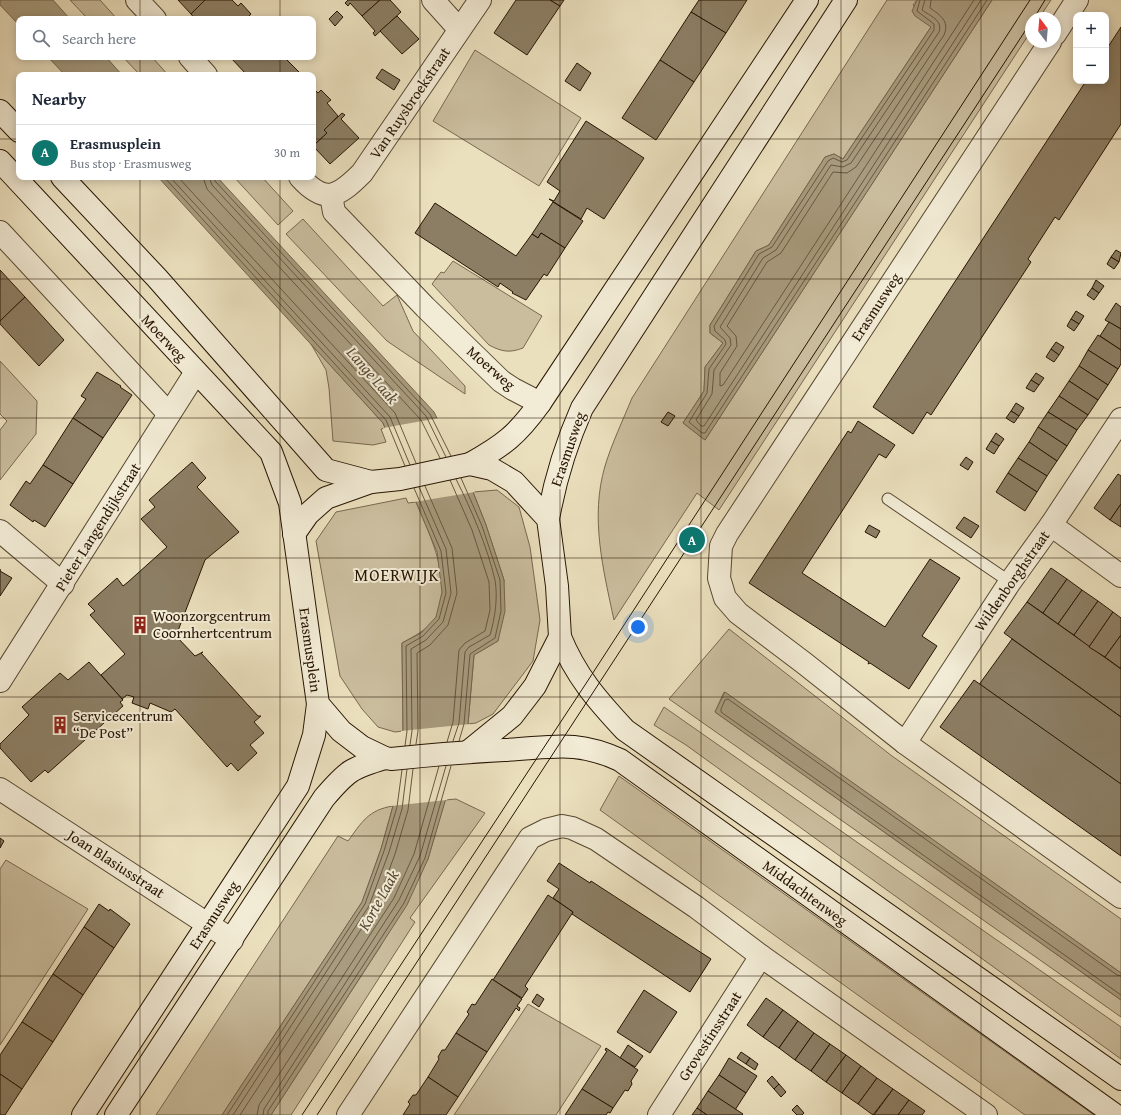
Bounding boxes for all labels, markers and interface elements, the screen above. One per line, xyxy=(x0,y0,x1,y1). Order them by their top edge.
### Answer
north arrow xyxy=(1025,12,1061,48)
map controls xyxy=(1073,12,1109,84)
button: + xyxy=(1073,12,1109,48)
search box xyxy=(16,16,316,60)
icon: search xyxy=(30,27,52,49)
text: Search here xyxy=(62,28,136,49)
street label: Van Ruysbroekstraat xyxy=(364,42,455,163)
button: − xyxy=(1073,48,1109,84)
text: Nearby xyxy=(32,86,86,111)
text: Erasmusplein xyxy=(70,133,161,154)
text: A xyxy=(41,143,49,162)
text: 30 m xyxy=(274,143,300,162)
text: Bus stop · Erasmusweg xyxy=(70,154,191,173)
street label: Erasmusweg xyxy=(846,268,906,345)
street label: Moerweg xyxy=(137,309,192,366)
water label: Lange Laak xyxy=(341,340,405,409)
street label: Moerweg xyxy=(463,341,521,395)
street label: Erasmusweg xyxy=(545,408,590,489)
street label: Pieter Langendijkstraat xyxy=(50,458,146,595)
pin: A xyxy=(679,525,705,555)
street label: Wildenborghstraat xyxy=(969,525,1055,635)
district label: MOERWIJK xyxy=(354,562,440,587)
place label: Woonzorgcentrum Coornhertcentrum xyxy=(153,605,273,643)
street label: Erasmusplein xyxy=(294,606,327,694)
building icon: Woonzorgcentrum Coornhertcentrum xyxy=(130,615,150,635)
your location xyxy=(628,617,648,637)
place label: Servicecentrum “De Post” xyxy=(73,705,174,743)
building icon: Servicecentrum “De Post” xyxy=(50,715,70,735)
street label: Joan Blasiusstraat xyxy=(62,823,170,903)
street label: Middachtenweg xyxy=(759,855,852,931)
water label: Korte Laak xyxy=(351,865,405,935)
street label: Erasmusweg xyxy=(184,876,244,953)
street label: Grovestinsstraat xyxy=(673,986,747,1085)

